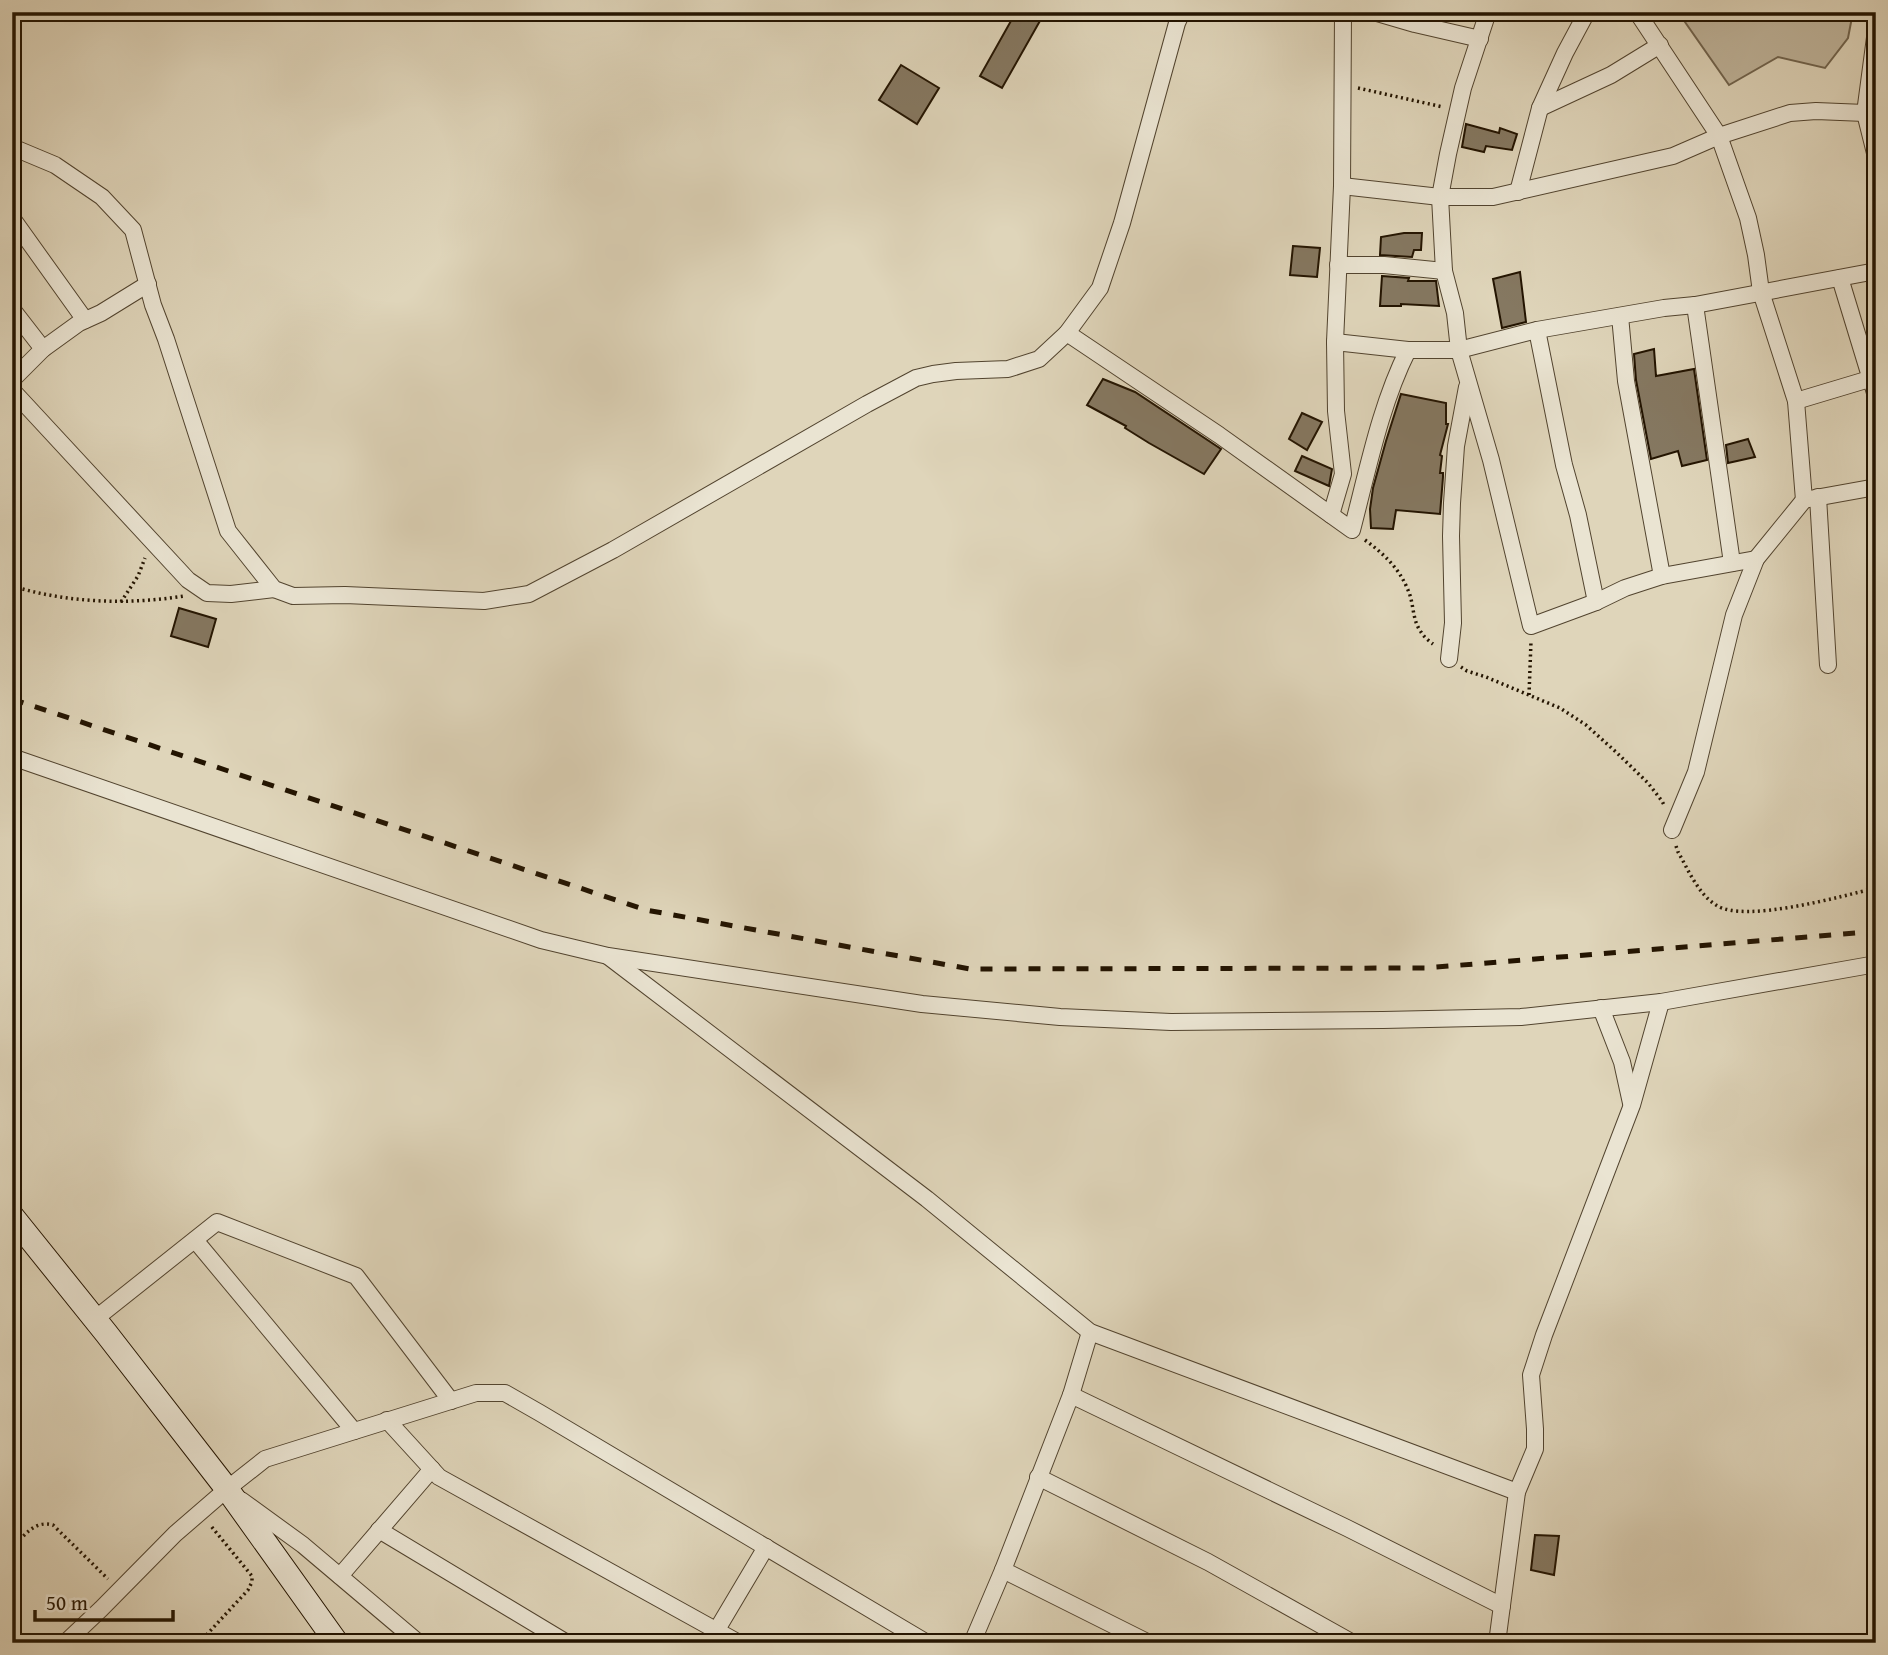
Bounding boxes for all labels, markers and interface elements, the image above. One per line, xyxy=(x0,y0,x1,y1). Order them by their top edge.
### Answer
scale bar xyxy=(35,1578,173,1622)
text: 50 m xyxy=(46,1587,88,1618)

